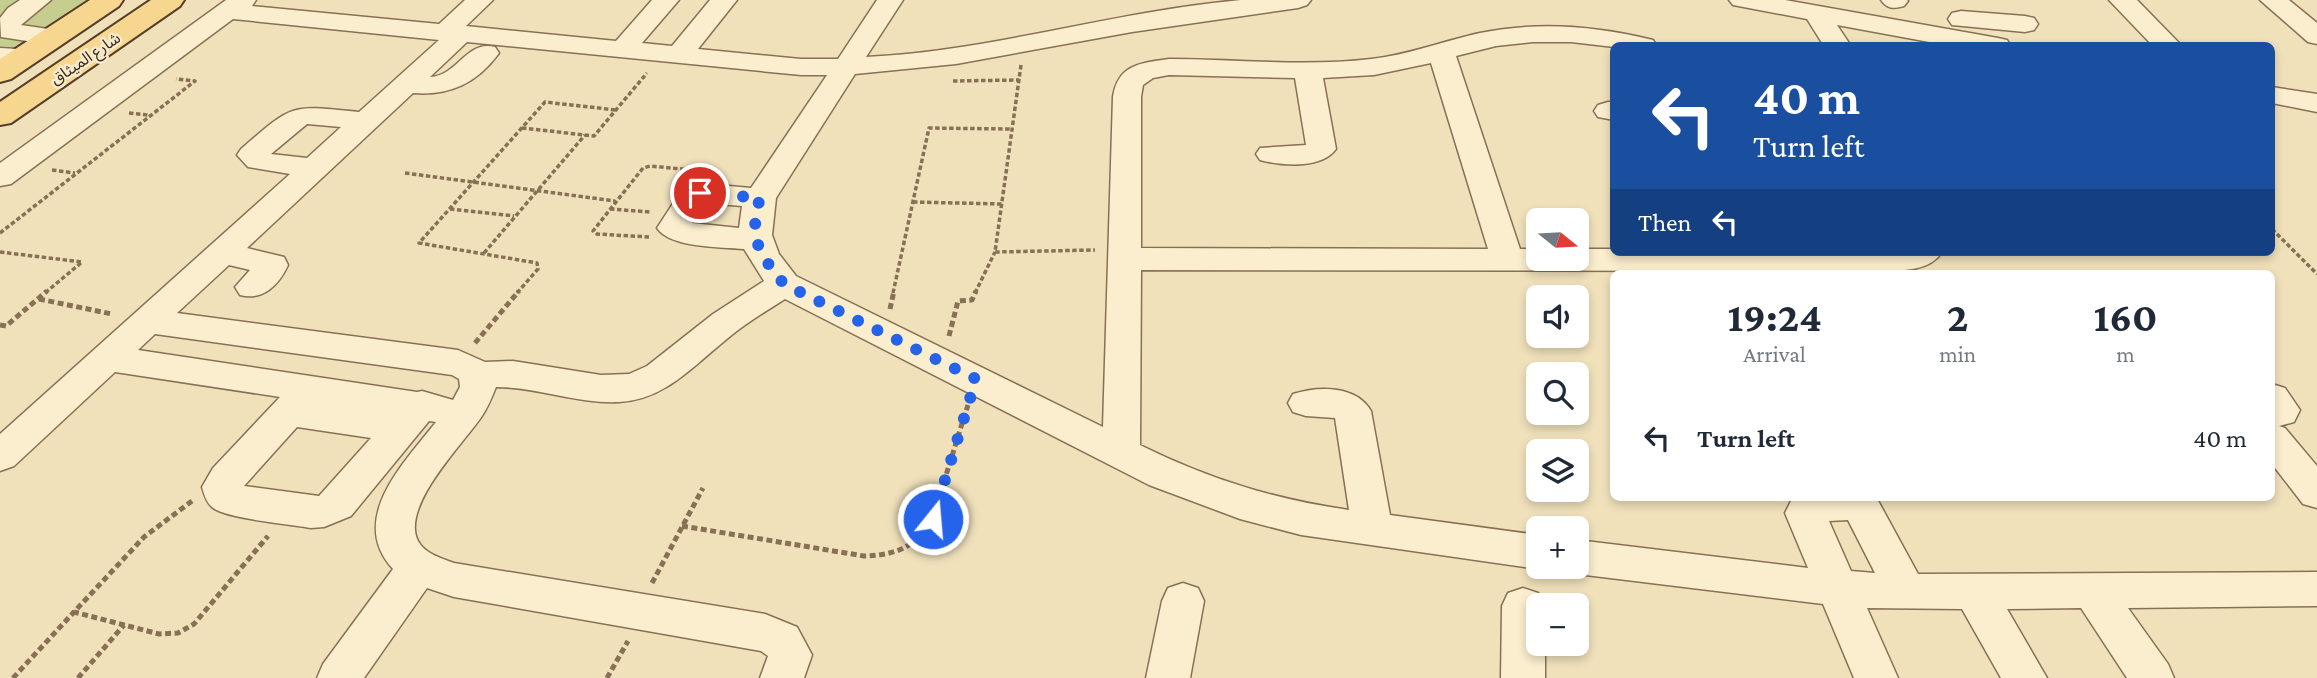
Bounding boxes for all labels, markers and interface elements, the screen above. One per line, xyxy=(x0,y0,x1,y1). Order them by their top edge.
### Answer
street label: شارع الميثاق xyxy=(47,29,126,91)
icon: left xyxy=(1638,70,1729,161)
text: 40 m xyxy=(1753,70,1860,125)
text: Turn left xyxy=(1753,128,1864,164)
pin xyxy=(670,163,730,223)
icon: arrive xyxy=(681,174,719,212)
icon: left xyxy=(1706,203,1744,241)
north arrow xyxy=(1526,208,1589,271)
map controls xyxy=(1526,208,1589,656)
text: Then xyxy=(1638,208,1692,237)
button: sound xyxy=(1526,285,1589,348)
text: 19:24 xyxy=(1727,293,1822,340)
text: 2 xyxy=(1947,293,1968,340)
text: 160 xyxy=(2093,293,2158,340)
text: Arrival xyxy=(1743,341,1806,367)
text: min xyxy=(1939,341,1976,367)
text: m xyxy=(2116,341,2135,367)
button: search xyxy=(1526,362,1589,425)
icon: left xyxy=(1638,419,1676,457)
text: Turn left xyxy=(1697,424,1795,453)
text: 40 m xyxy=(2193,424,2247,453)
button: layers xyxy=(1526,439,1589,502)
position arrow xyxy=(896,482,970,556)
button: + xyxy=(1526,516,1589,579)
button: − xyxy=(1526,593,1589,656)

